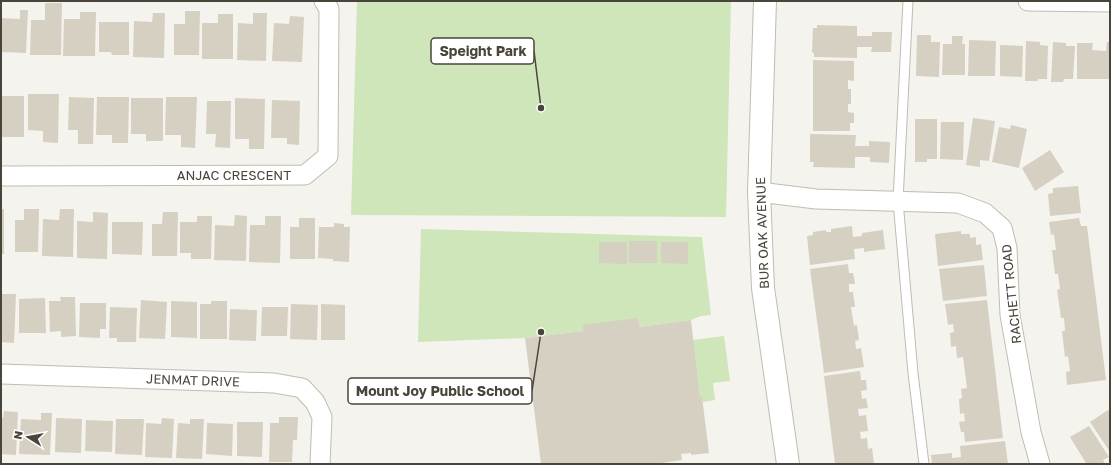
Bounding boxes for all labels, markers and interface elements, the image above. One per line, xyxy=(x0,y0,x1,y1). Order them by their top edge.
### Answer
callout: Speight Park xyxy=(431,38,534,64)
text: Speight Park xyxy=(439,42,527,59)
street label: ANJAC CRESCENT xyxy=(177,167,291,183)
street label: BUR OAK AVENUE xyxy=(752,177,772,289)
street label: RACHETT ROAD xyxy=(998,243,1024,345)
street label: JENMAT DRIVE xyxy=(146,370,240,390)
callout: Mount Joy Public School xyxy=(348,378,532,404)
text: Mount Joy Public School xyxy=(356,382,525,399)
north arrow xyxy=(8,417,48,457)
text: N xyxy=(11,430,25,440)

